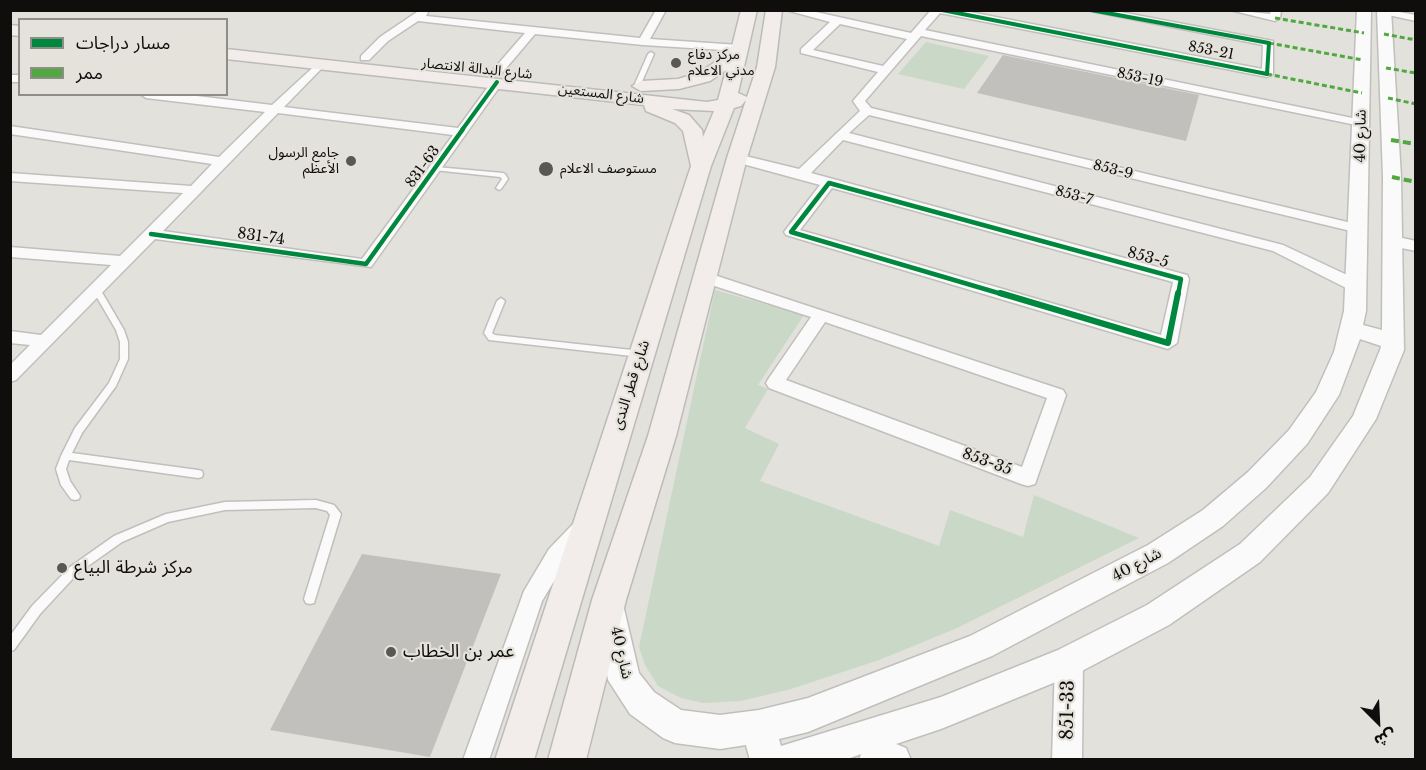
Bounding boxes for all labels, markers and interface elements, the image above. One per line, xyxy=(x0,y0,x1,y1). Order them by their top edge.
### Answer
legend xyxy=(18,18,228,96)
text: مسار دراجات xyxy=(76,32,171,54)
street label: 853-21 xyxy=(1187,38,1235,64)
place label: مركز دفاع مدني الاعلام xyxy=(688,47,755,80)
street label: شارع البدالة الانتصار xyxy=(421,55,533,83)
marker: مركز دفاع مدني الاعلام xyxy=(669,56,683,70)
text: ممر xyxy=(76,62,103,84)
street label: 853-19 xyxy=(1115,65,1165,91)
street label: شارع المستعين xyxy=(557,80,645,108)
street label: شارع 40 xyxy=(1352,109,1370,163)
street label: 831-63 xyxy=(402,143,444,191)
place label: جامع الرسول الأعظم xyxy=(268,145,339,178)
marker: جامع الرسول الأعظم xyxy=(344,154,358,168)
street label: 853-9 xyxy=(1091,157,1135,183)
marker: مستوصف الاعلام xyxy=(537,160,555,178)
place label: مستوصف الاعلام xyxy=(560,161,657,177)
street label: 853-7 xyxy=(1053,183,1095,209)
street label: 831-74 xyxy=(236,225,286,249)
street label: 853-5 xyxy=(1125,244,1171,272)
street label: شارع قطر الندى xyxy=(608,338,654,432)
street label: 853-35 xyxy=(960,445,1014,479)
street label: شارع 40 xyxy=(1109,545,1165,585)
place label: مركز شرطة البياع xyxy=(74,557,193,579)
marker: مركز شرطة البياع xyxy=(55,561,69,575)
street label: شارع 40 xyxy=(606,625,636,681)
place label: عمر بن الخطاب xyxy=(403,641,514,663)
marker: عمر بن الخطاب xyxy=(384,645,398,659)
street label: 851-33 xyxy=(1057,680,1079,740)
north arrow xyxy=(1348,692,1408,752)
text: ش xyxy=(1371,725,1399,752)

